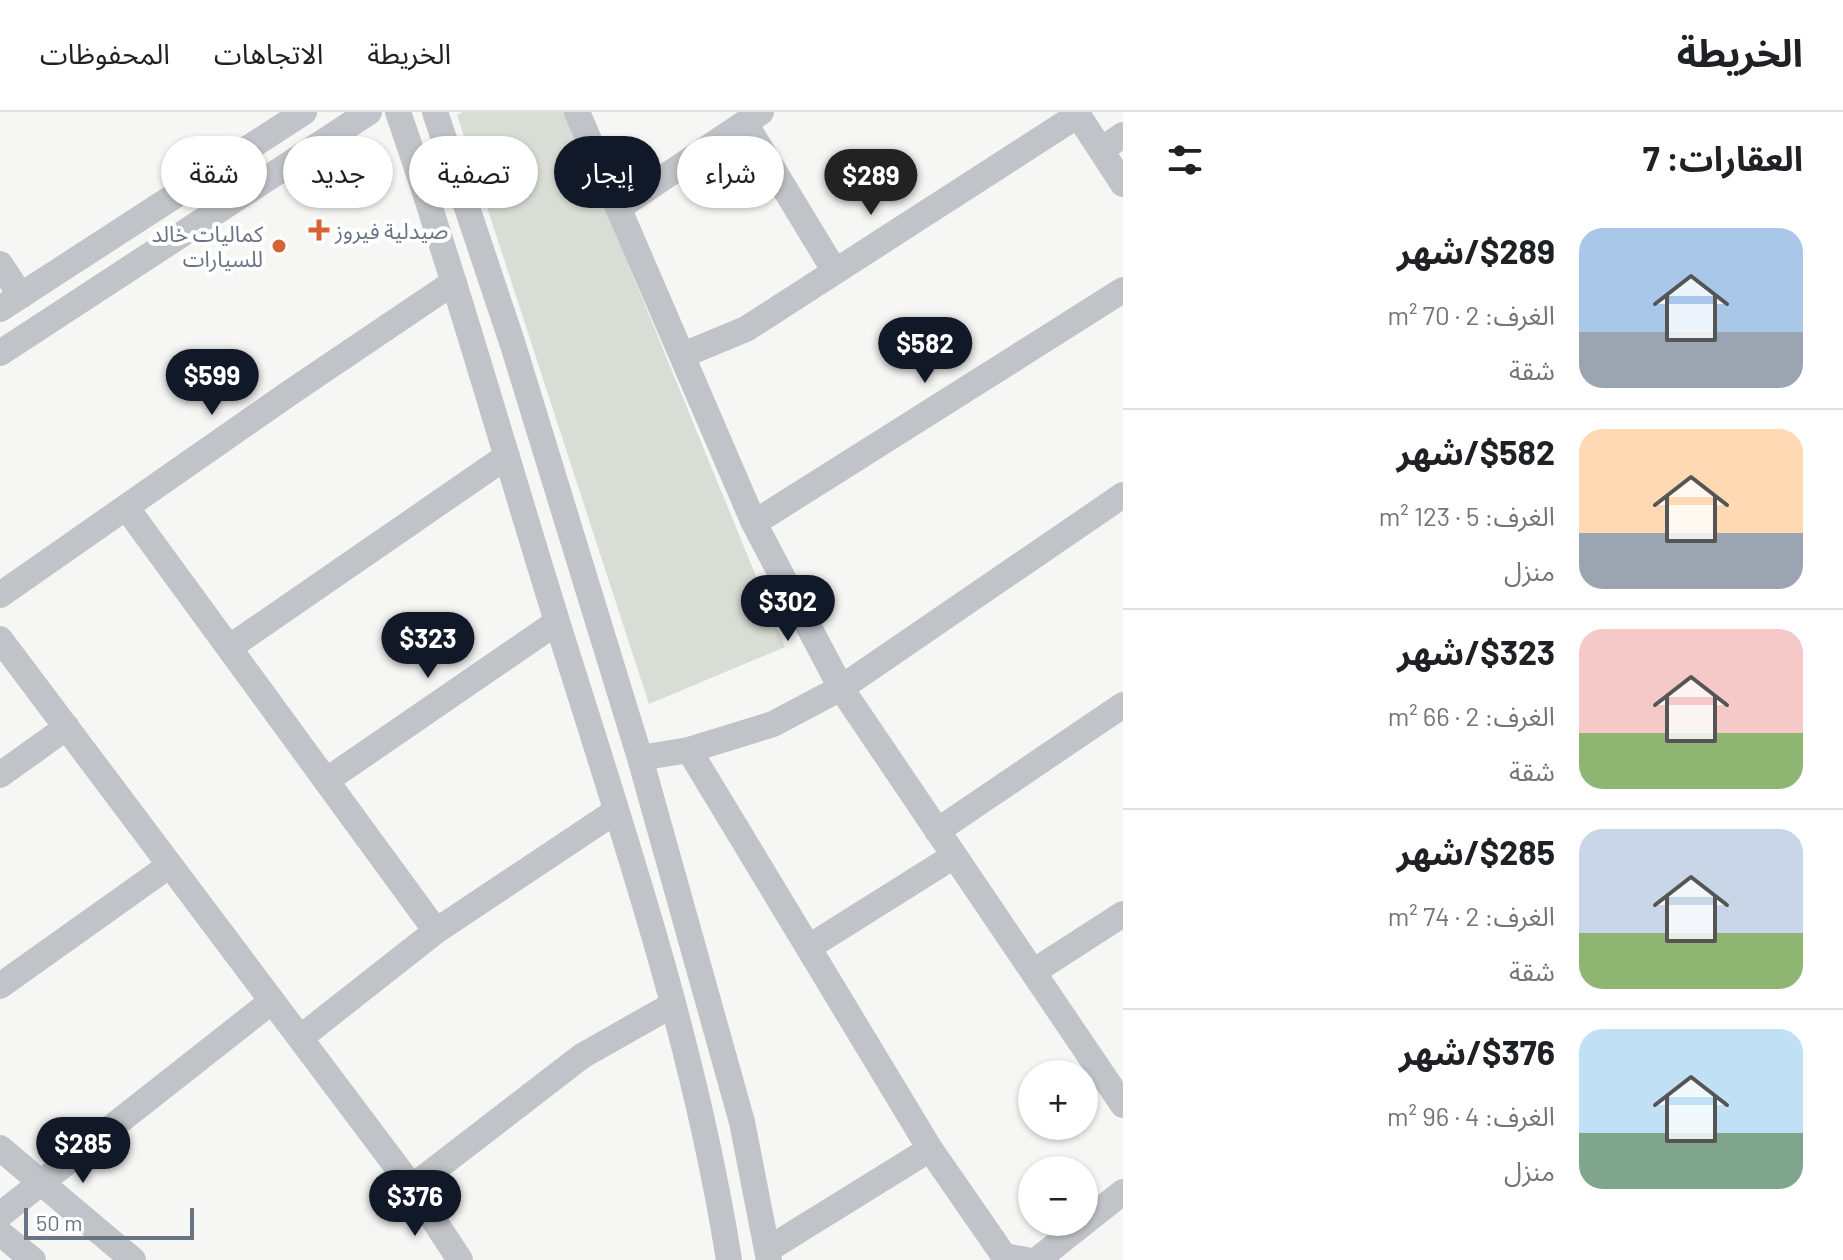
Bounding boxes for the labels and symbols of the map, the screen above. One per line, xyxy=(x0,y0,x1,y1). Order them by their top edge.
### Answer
pin: $289 xyxy=(824,149,918,217)
place label: صيدلية فيروز xyxy=(334,217,448,245)
place label: كماليات خالد للسيارات xyxy=(151,220,264,273)
marker: صيدلية فيروز xyxy=(310,221,328,239)
marker: كماليات خالد للسيارات xyxy=(270,237,288,255)
pin: $582 xyxy=(878,317,972,385)
pin: $599 xyxy=(165,349,259,417)
pin: $302 xyxy=(741,575,835,643)
pin: $323 xyxy=(381,612,475,680)
pin: $285 xyxy=(36,1117,130,1185)
pin: $376 xyxy=(368,1170,462,1238)
scale bar xyxy=(24,1204,194,1240)

